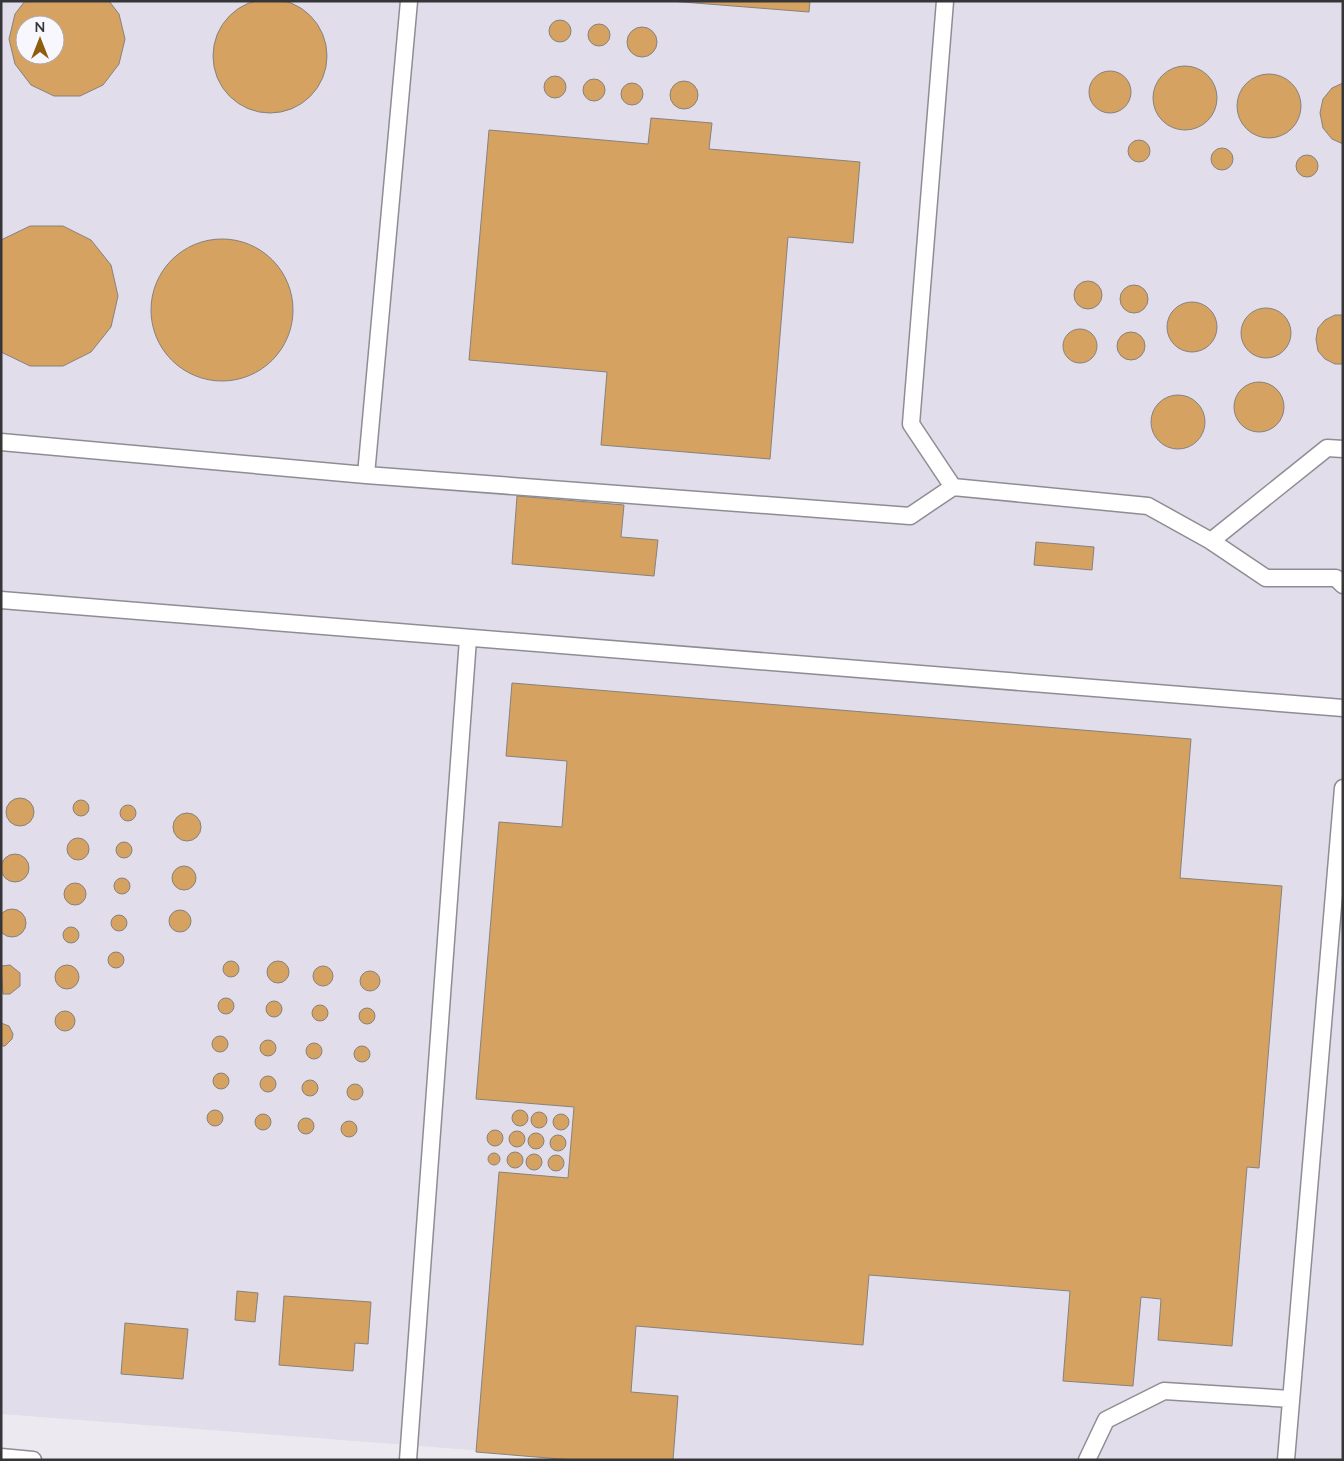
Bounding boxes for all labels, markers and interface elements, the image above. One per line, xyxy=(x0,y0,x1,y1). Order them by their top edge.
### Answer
north arrow xyxy=(15,15,65,65)
text: N xyxy=(35,18,45,35)

